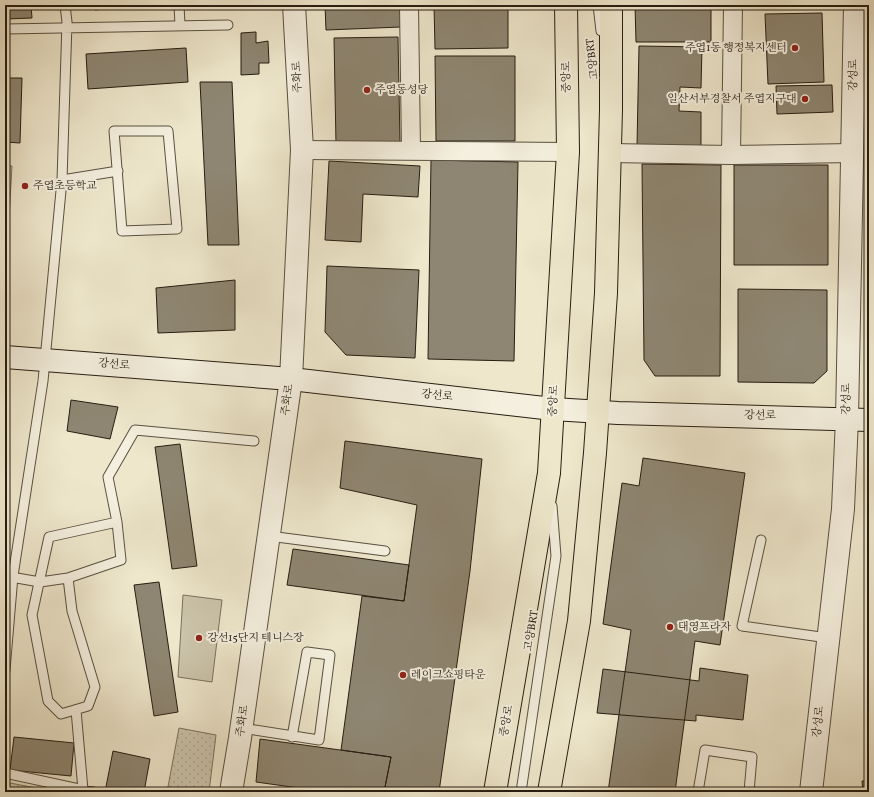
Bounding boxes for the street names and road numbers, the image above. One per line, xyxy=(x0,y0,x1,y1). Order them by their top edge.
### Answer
street label: 고양BRT xyxy=(583,37,603,80)
street label: 강성로 xyxy=(846,59,862,91)
street label: 주화로 xyxy=(290,60,306,93)
street label: 중앙로 xyxy=(559,61,575,93)
street label: 강선로 xyxy=(97,356,131,374)
street label: 주화로 xyxy=(279,383,297,417)
street label: 강성로 xyxy=(839,383,855,415)
street label: 중앙로 xyxy=(546,384,562,417)
street label: 강선로 xyxy=(420,387,454,405)
street label: 강선로 xyxy=(744,408,776,424)
street label: 고양BRT xyxy=(521,609,543,653)
street label: 주화로 xyxy=(233,704,253,738)
street label: 중앙로 xyxy=(497,704,517,738)
street label: 강성로 xyxy=(810,705,828,739)

